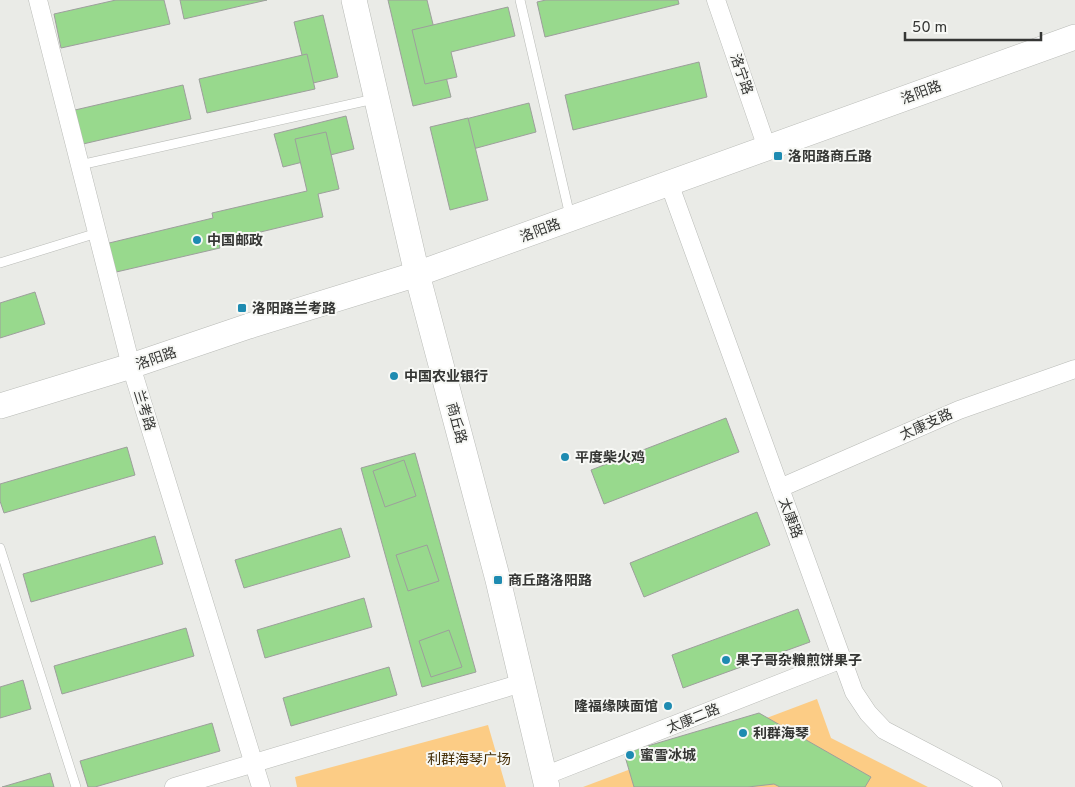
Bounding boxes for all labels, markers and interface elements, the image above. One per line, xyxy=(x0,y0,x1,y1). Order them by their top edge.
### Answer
scale bar xyxy=(905,10,1041,42)
text: 50 m xyxy=(912,19,947,38)
street label: 洛宁路 xyxy=(726,52,756,97)
street label: 洛阳路 xyxy=(899,78,944,109)
place label: 洛阳路商丘路 xyxy=(788,149,872,166)
marker: 洛阳路商丘路 xyxy=(772,150,784,162)
street label: 洛阳路 xyxy=(518,216,563,247)
place label: 中国邮政 xyxy=(207,233,263,250)
marker: 中国邮政 xyxy=(191,234,203,246)
place label: 洛阳路兰考路 xyxy=(252,301,336,318)
marker: 洛阳路兰考路 xyxy=(236,302,248,314)
street label: 洛阳路 xyxy=(134,345,179,374)
place label: 中国农业银行 xyxy=(404,369,488,386)
marker: 中国农业银行 xyxy=(388,370,400,382)
street label: 兰考路 xyxy=(129,388,158,433)
street label: 商丘路 xyxy=(442,401,469,446)
street label: 太康支路 xyxy=(898,406,956,445)
place label: 平度柴火鸡 xyxy=(575,450,645,467)
marker: 平度柴火鸡 xyxy=(559,451,571,463)
street label: 太康路 xyxy=(774,496,805,541)
place label: 商丘路洛阳路 xyxy=(508,573,592,590)
marker: 商丘路洛阳路 xyxy=(492,574,504,586)
place label: 果子哥杂粮煎饼果子 xyxy=(736,652,862,670)
marker: 果子哥杂粮煎饼果子 xyxy=(720,654,732,666)
place label: 隆福缘陕面馆 xyxy=(574,699,658,716)
marker: 隆福缘陕面馆 xyxy=(662,700,674,712)
street label: 太康二路 xyxy=(664,701,723,738)
place label: 利群海琴 xyxy=(753,726,809,743)
marker: 利群海琴 xyxy=(737,727,749,739)
place label: 蜜雪冰城 xyxy=(640,747,696,765)
marker: 蜜雪冰城 xyxy=(624,749,636,761)
park label: 利群海琴广场 xyxy=(427,752,511,769)

